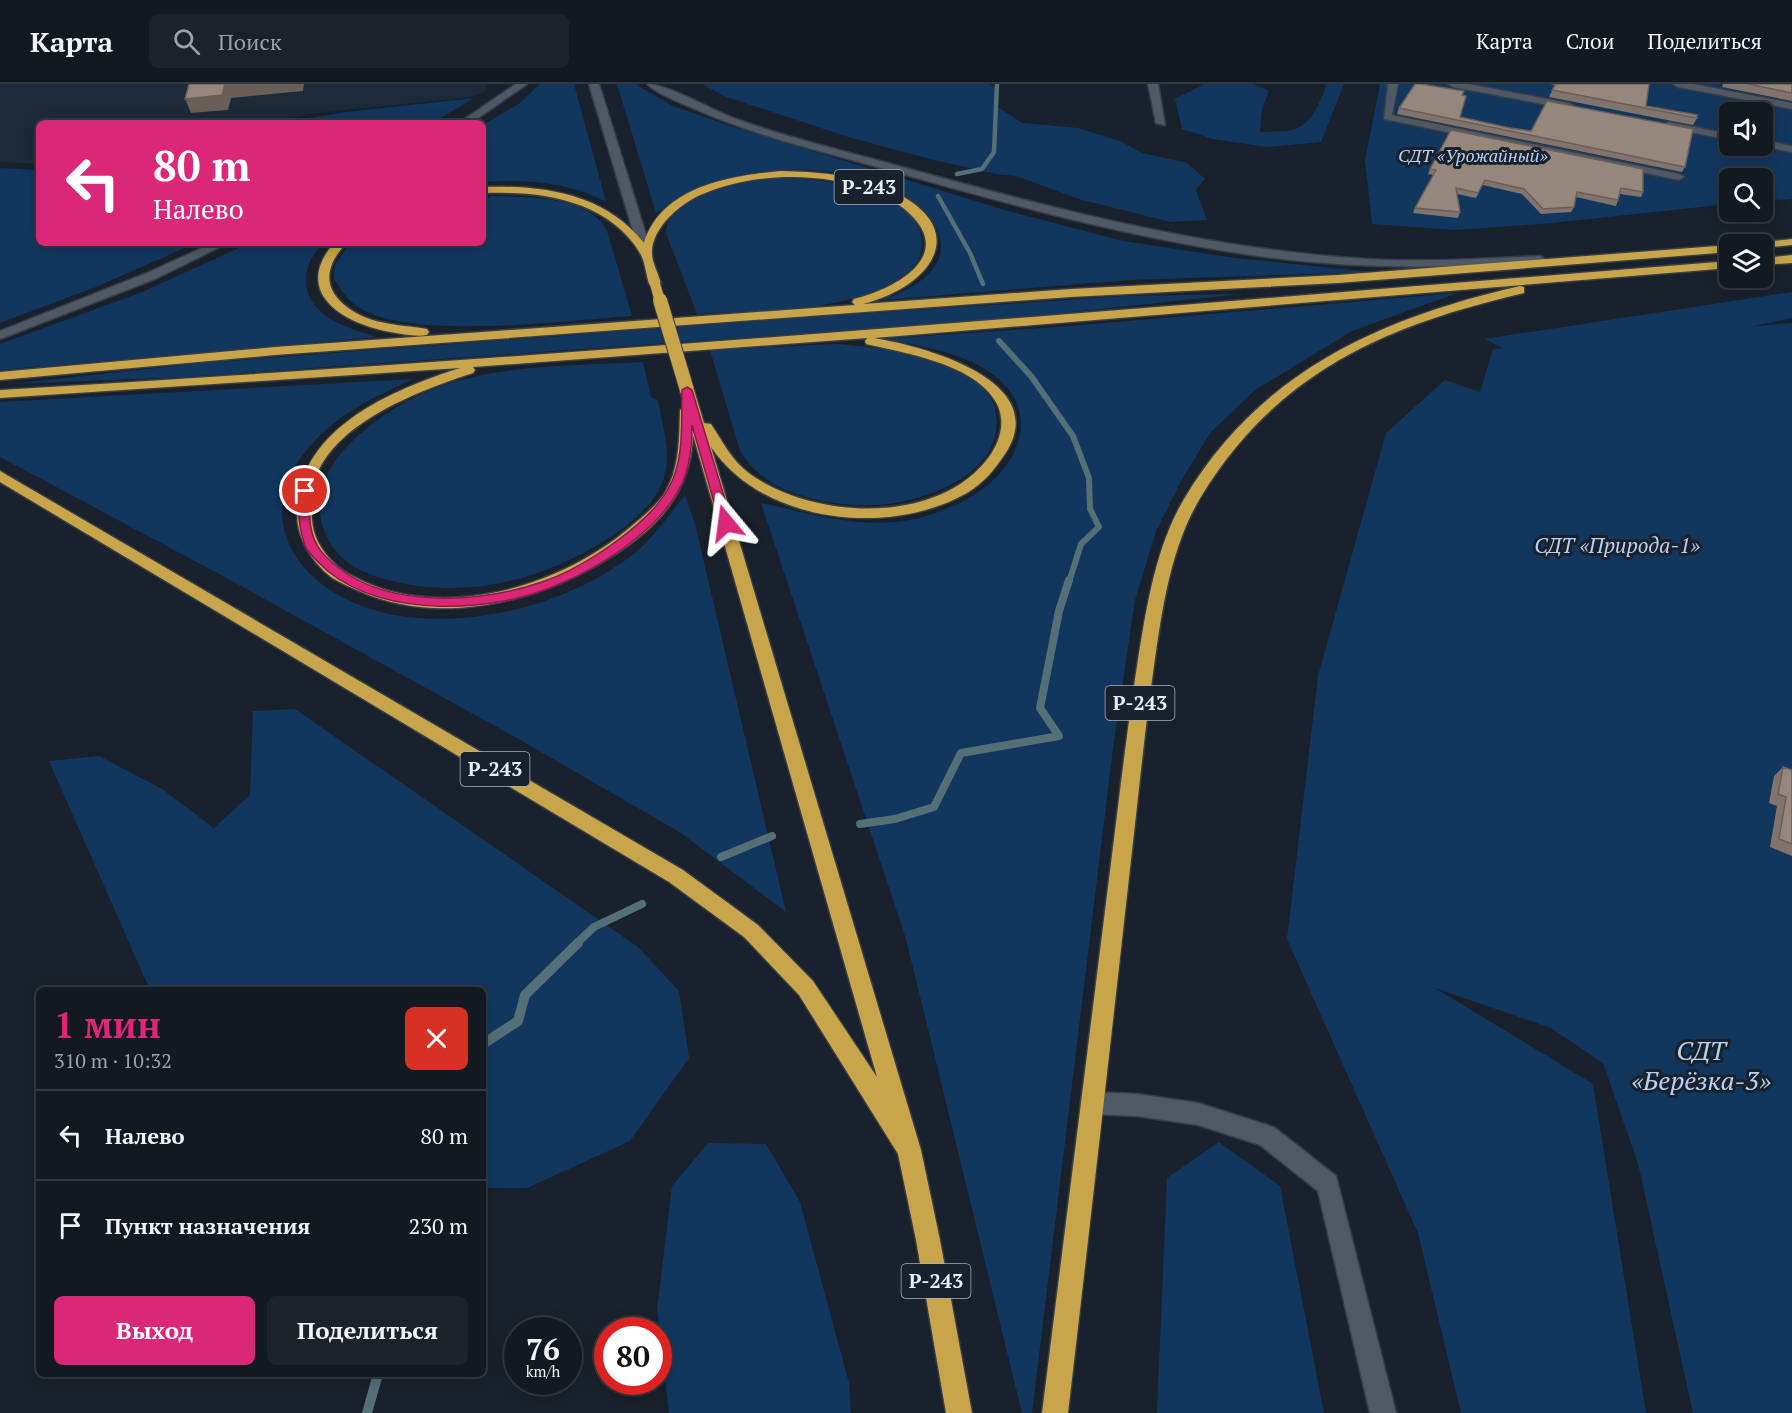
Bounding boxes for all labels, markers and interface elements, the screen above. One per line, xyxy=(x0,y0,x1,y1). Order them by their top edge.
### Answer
search box xyxy=(149,14,569,68)
text: Карта xyxy=(30,23,113,60)
icon: search xyxy=(170,25,203,58)
text: Поиск xyxy=(218,27,282,56)
text: Карта xyxy=(1476,27,1533,55)
text: Слои xyxy=(1566,27,1615,55)
text: Поделиться xyxy=(1648,27,1762,55)
map controls xyxy=(1719,102,1773,288)
button: sound xyxy=(1719,102,1773,156)
text: 80 m xyxy=(153,137,251,193)
park label: СДТ «Урожайный» xyxy=(1398,143,1549,167)
icon: left xyxy=(54,144,132,222)
button: search xyxy=(1719,168,1773,222)
road number: Р-243 xyxy=(834,170,904,204)
text: Налево xyxy=(153,191,244,227)
button: layers xyxy=(1719,234,1773,288)
pin xyxy=(279,465,330,516)
icon: arrive xyxy=(288,474,321,507)
position arrow xyxy=(694,491,758,555)
park label: СДТ «Природа-1» xyxy=(1534,531,1700,559)
road number: Р-243 xyxy=(1106,686,1174,720)
road number: Р-243 xyxy=(460,752,530,786)
text: 1 мин xyxy=(54,1001,161,1048)
button: close xyxy=(405,1007,468,1070)
park label: СДТ «Берёзка-3» xyxy=(1631,1033,1771,1097)
text: 310 m · 10:32 xyxy=(54,1047,172,1074)
icon: left xyxy=(54,1119,87,1152)
text: Налево xyxy=(105,1121,185,1150)
text: 80 m xyxy=(420,1121,468,1150)
icon: arrive xyxy=(54,1209,87,1242)
text: Пункт назначения xyxy=(105,1211,310,1240)
text: 230 m xyxy=(408,1211,468,1240)
road number: Р-243 xyxy=(902,1264,970,1298)
button: Выход xyxy=(54,1296,255,1365)
button: Поделиться xyxy=(267,1296,468,1365)
speed limit sign: 80 xyxy=(594,1317,672,1395)
text: 76 xyxy=(526,1329,560,1369)
text: km/h xyxy=(526,1361,560,1381)

